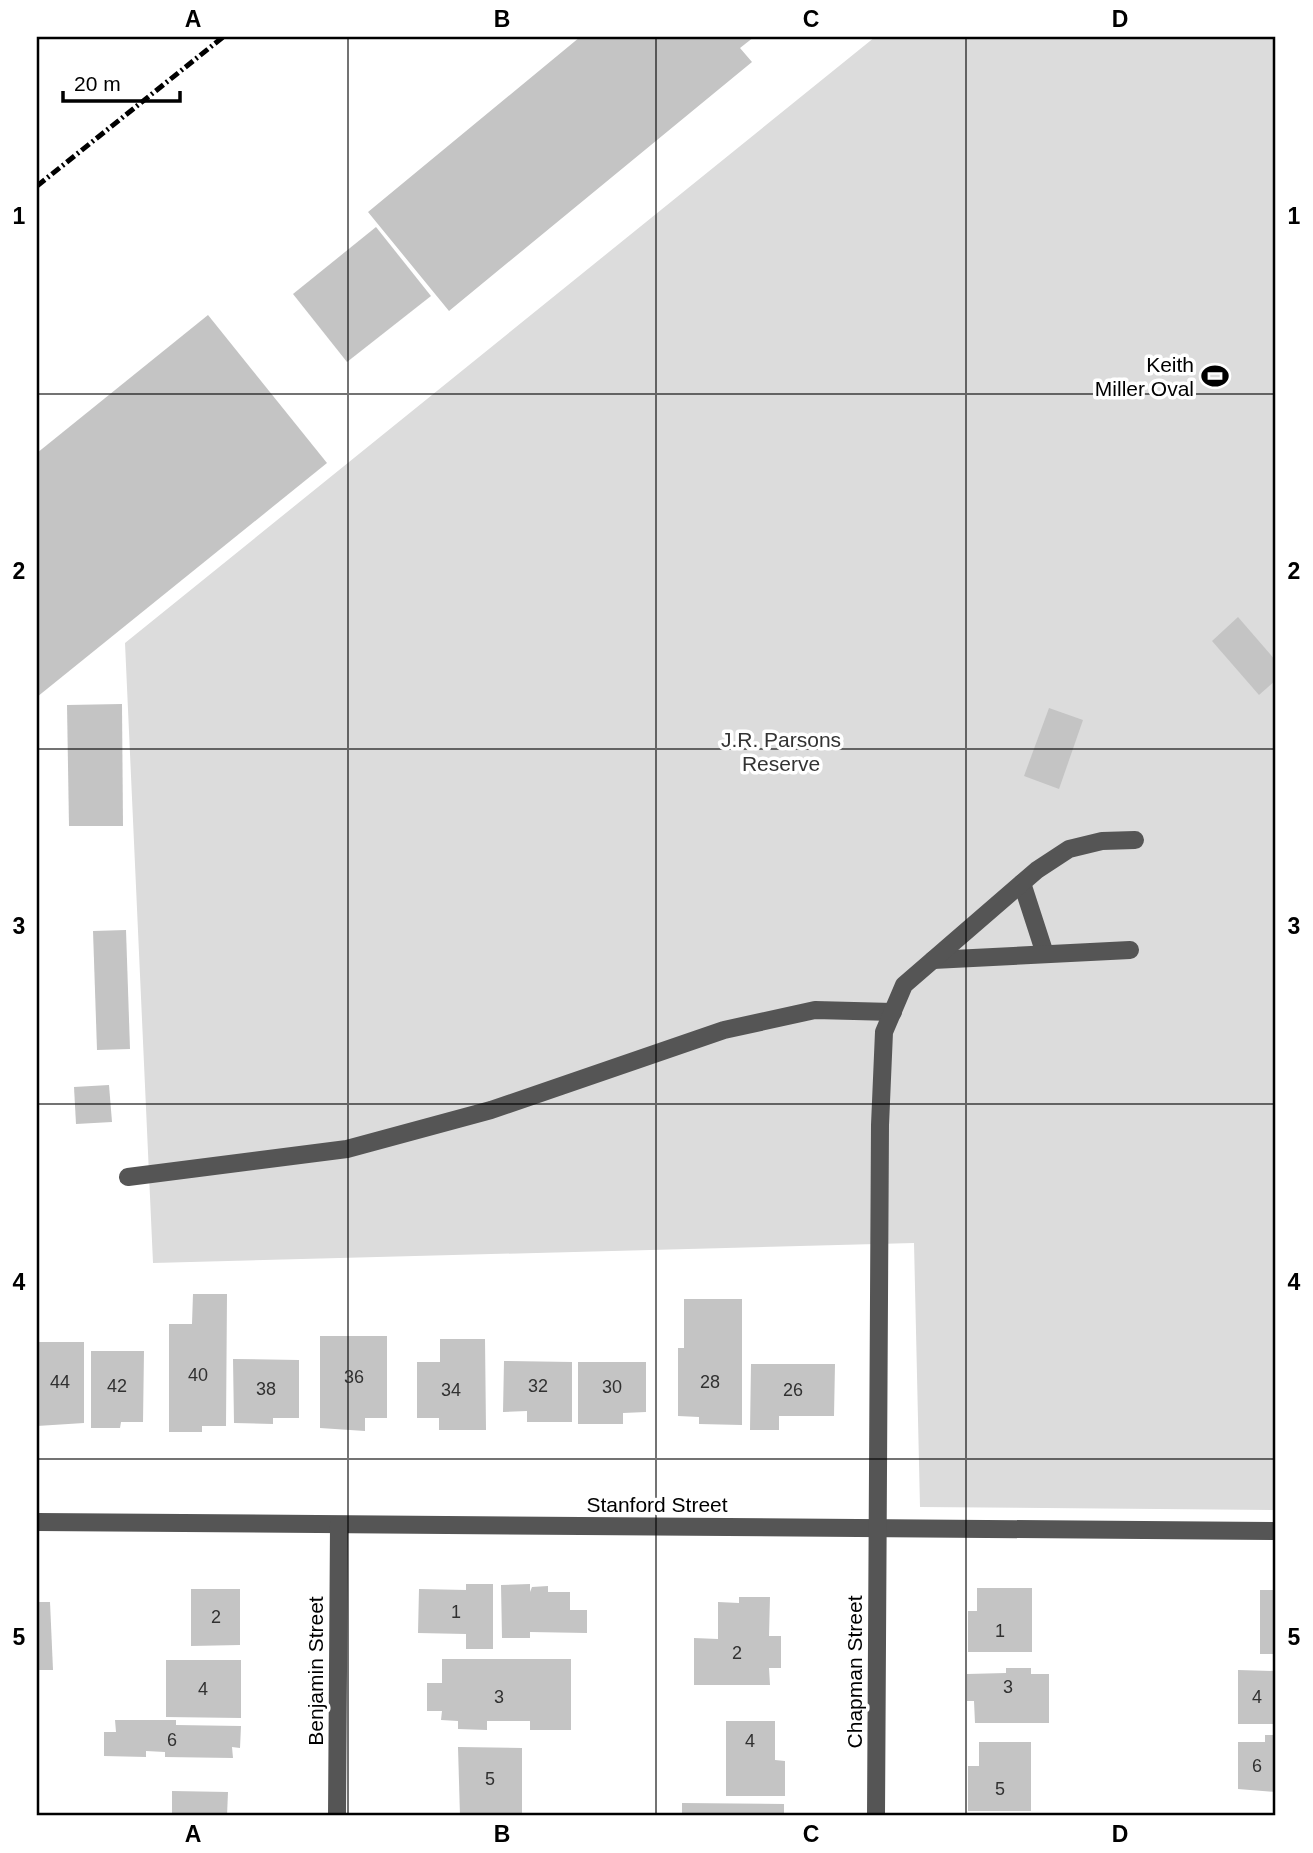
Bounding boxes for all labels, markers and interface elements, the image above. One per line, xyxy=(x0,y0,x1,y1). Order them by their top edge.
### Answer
text: A xyxy=(185,6,201,32)
text: B xyxy=(494,6,510,32)
text: C xyxy=(803,6,819,32)
text: D xyxy=(1112,6,1128,32)
scale bar xyxy=(63,60,180,104)
text: 20 m xyxy=(74,72,121,95)
text: 1 xyxy=(13,203,26,229)
text: 1 xyxy=(1288,203,1301,229)
place label: Keith Miller Oval xyxy=(1095,353,1194,400)
sports icon: Keith Miller Oval xyxy=(1200,361,1230,391)
text: 2 xyxy=(13,558,25,584)
text: 2 xyxy=(1288,558,1300,584)
park label: J.R. Parsons Reserve xyxy=(721,728,841,775)
text: 3 xyxy=(13,913,25,939)
text: 3 xyxy=(1288,913,1300,939)
text: 4 xyxy=(13,1269,26,1295)
text: 4 xyxy=(1288,1269,1301,1295)
house number: 40 xyxy=(188,1365,208,1385)
house number: 36 xyxy=(344,1367,364,1387)
house number: 44 xyxy=(50,1372,70,1392)
house number: 28 xyxy=(700,1372,720,1392)
house number: 42 xyxy=(107,1376,127,1396)
house number: 32 xyxy=(528,1376,548,1396)
house number: 30 xyxy=(602,1377,622,1397)
house number: 38 xyxy=(256,1379,276,1399)
house number: 34 xyxy=(441,1380,461,1400)
house number: 26 xyxy=(783,1380,803,1400)
street label: Stanford Street xyxy=(586,1493,728,1516)
street label: Chapman Street xyxy=(843,1595,866,1748)
street label: Benjamin Street xyxy=(304,1596,327,1746)
house number: 1 xyxy=(451,1602,461,1622)
house number: 2 xyxy=(211,1607,221,1627)
house number: 1 xyxy=(995,1621,1005,1641)
text: 5 xyxy=(13,1624,26,1650)
text: 5 xyxy=(1288,1624,1301,1650)
house number: 2 xyxy=(732,1643,742,1663)
house number: 3 xyxy=(1003,1677,1013,1697)
house number: 4 xyxy=(198,1679,208,1699)
house number: 3 xyxy=(494,1687,504,1707)
house number: 4 xyxy=(1252,1687,1262,1707)
house number: 6 xyxy=(167,1730,177,1750)
house number: 4 xyxy=(745,1731,755,1751)
house number: 6 xyxy=(1252,1756,1262,1776)
house number: 5 xyxy=(485,1769,495,1789)
house number: 5 xyxy=(995,1779,1005,1799)
text: A xyxy=(185,1821,201,1847)
text: B xyxy=(494,1821,510,1847)
text: C xyxy=(803,1821,819,1847)
text: D xyxy=(1112,1821,1128,1847)

